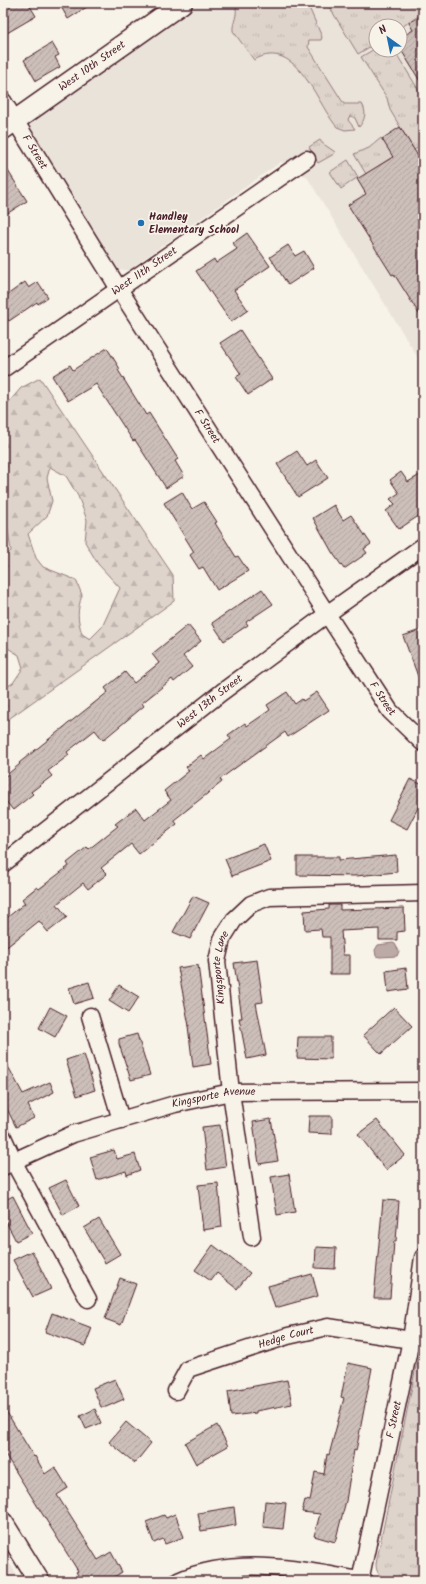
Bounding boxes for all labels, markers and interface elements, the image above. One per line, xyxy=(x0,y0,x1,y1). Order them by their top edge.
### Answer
north arrow xyxy=(368,18,408,58)
text: N xyxy=(375,21,391,40)
street label: West 10th Street xyxy=(55,36,130,96)
street label: F Street xyxy=(17,131,53,174)
place label: Handley Elementary School xyxy=(149,208,239,239)
marker: Handley Elementary School xyxy=(136,218,146,228)
street label: West 11th Street xyxy=(108,242,182,300)
street label: F Street xyxy=(189,405,225,448)
street label: West 13th Street xyxy=(173,670,247,733)
street label: F Street xyxy=(364,678,400,721)
street label: Kingsporte Lane xyxy=(208,927,234,1005)
street label: Kingsporte Avenue xyxy=(170,1083,256,1113)
street label: Hedge Court xyxy=(256,1321,316,1354)
street label: F Street xyxy=(381,1398,407,1440)

